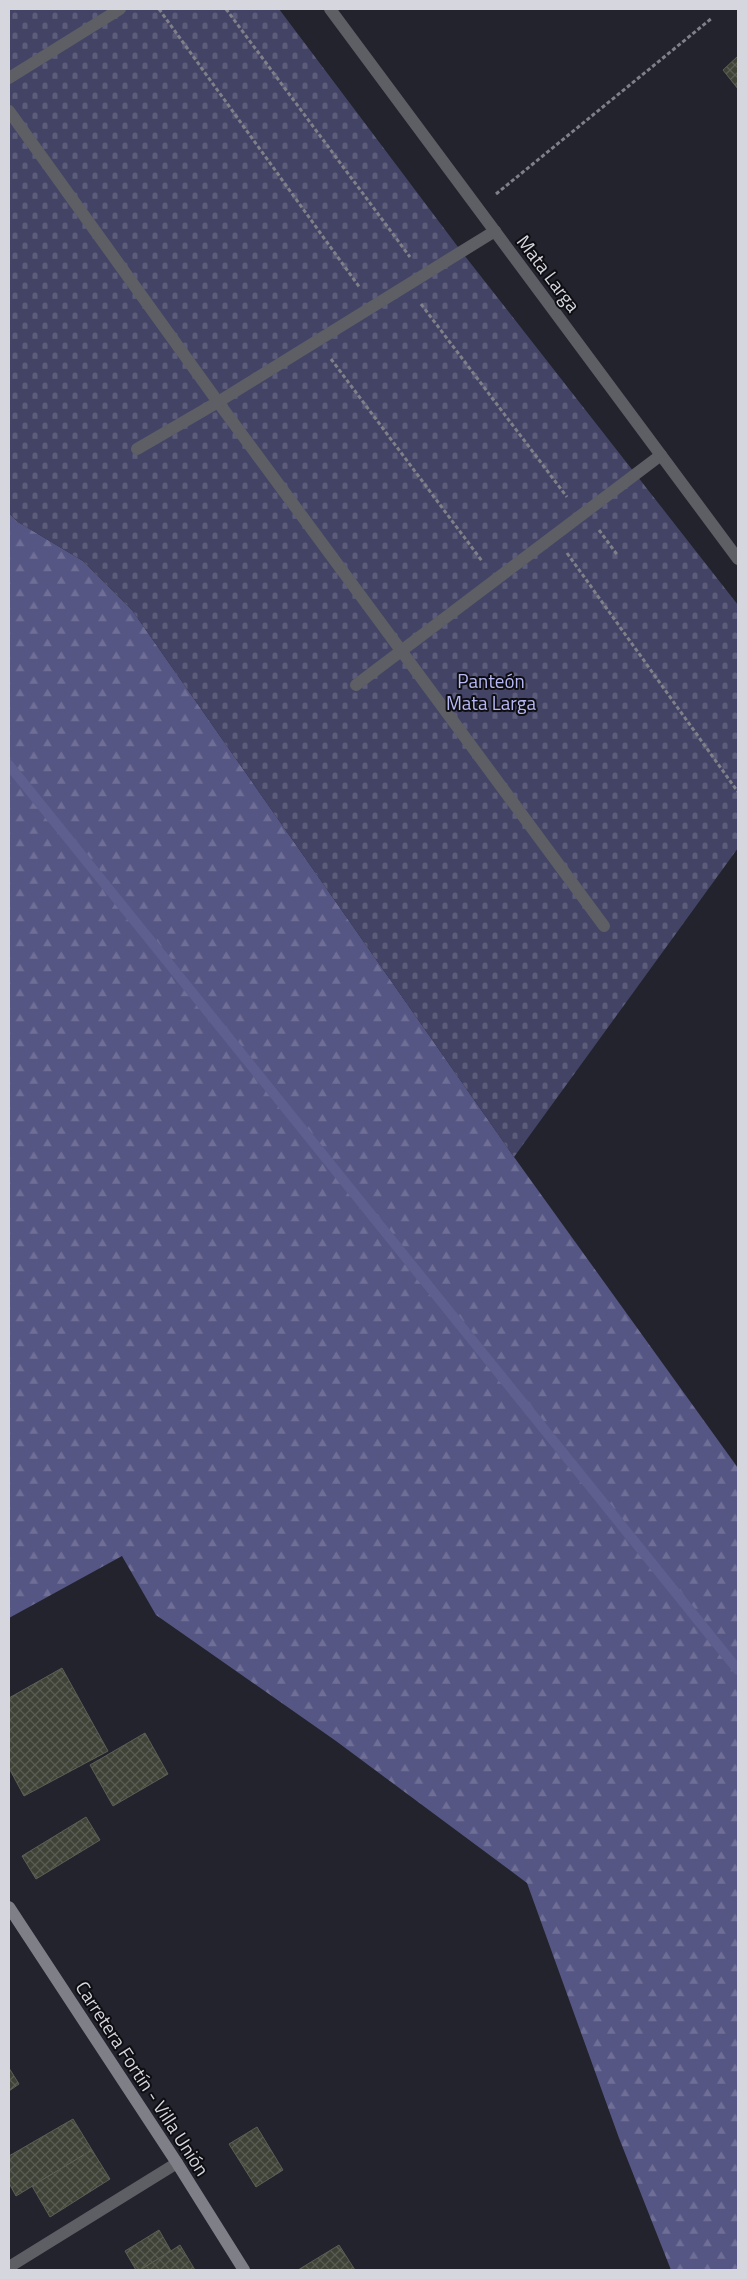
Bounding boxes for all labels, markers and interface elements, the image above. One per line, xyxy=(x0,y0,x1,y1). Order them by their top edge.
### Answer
street label: Mata Larga xyxy=(510,228,588,318)
park label: Panteón Mata Larga xyxy=(446,666,537,717)
street label: Carretera Fortín - Villa Unión xyxy=(69,1975,217,2181)

